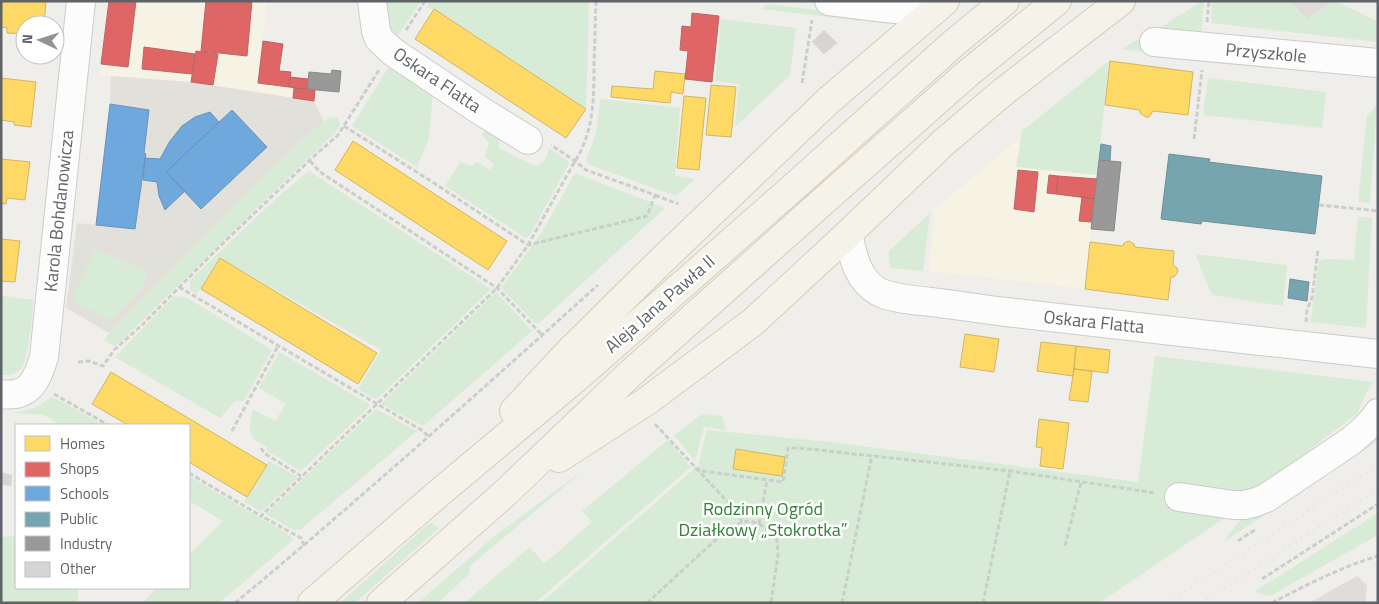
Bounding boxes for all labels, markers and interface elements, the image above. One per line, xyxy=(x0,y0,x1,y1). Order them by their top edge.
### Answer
north arrow xyxy=(15,15,65,65)
text: N xyxy=(16,33,37,45)
street label: Przyszkole xyxy=(1224,36,1308,69)
street label: Oskara Flatta xyxy=(388,40,487,119)
street label: Karola Bohdanowicza xyxy=(37,129,80,293)
street label: Aleja Jana Pawła II xyxy=(599,248,721,359)
street label: Oskara Flatta xyxy=(1042,303,1146,340)
legend xyxy=(15,424,190,589)
text: Homes xyxy=(60,432,105,455)
text: Shops xyxy=(60,457,99,480)
text: Schools xyxy=(60,482,109,505)
park label: Rodzinny Ogród Działkowy „Stokrotka” xyxy=(678,495,848,543)
text: Public xyxy=(60,507,98,530)
text: Industry xyxy=(60,532,112,555)
text: Other xyxy=(60,557,96,580)

